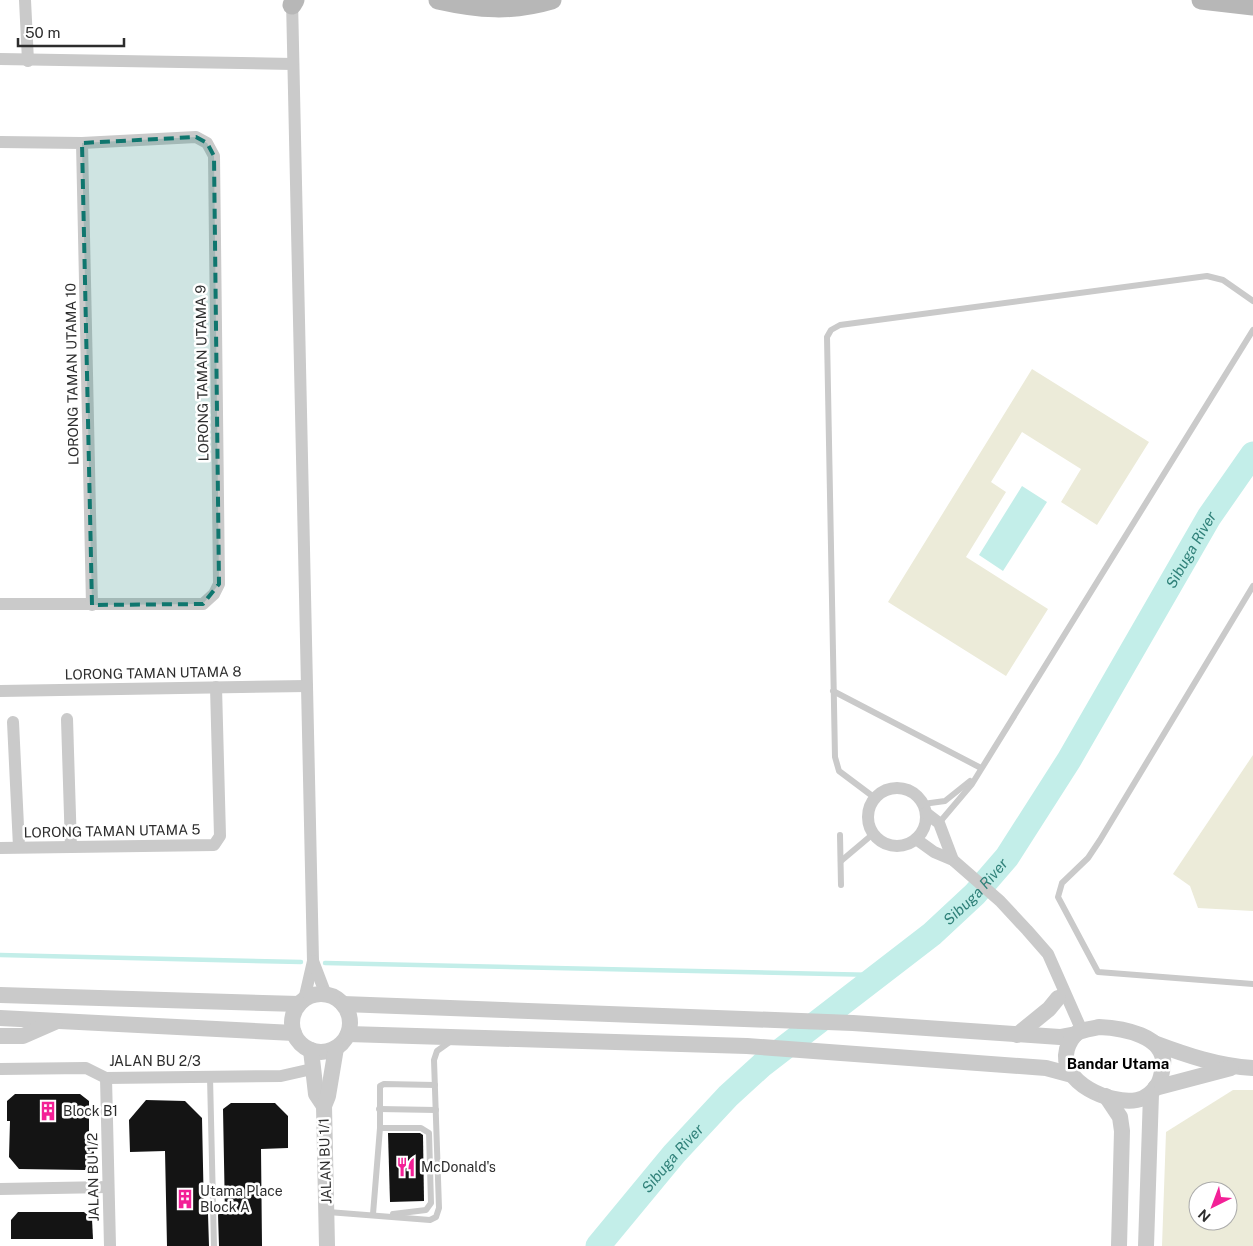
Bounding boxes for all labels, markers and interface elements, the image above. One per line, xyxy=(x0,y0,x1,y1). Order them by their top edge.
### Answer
scale bar xyxy=(18,15,124,47)
text: 50 m xyxy=(25,24,60,41)
street label: LORONG TAMAN UTAMA 10 xyxy=(62,283,82,465)
street label: LORONG TAMAN UTAMA 9 xyxy=(192,284,212,461)
water label: Sibuga River xyxy=(1162,508,1219,591)
street label: LORONG TAMAN UTAMA 8 xyxy=(64,663,242,683)
street label: LORONG TAMAN UTAMA 5 xyxy=(23,821,201,841)
water label: Sibuga River xyxy=(939,854,1011,928)
street label: JALAN BU 2/3 xyxy=(109,1053,201,1069)
district label: Bandar Utama xyxy=(1067,1055,1169,1072)
building icon: Block B1 xyxy=(37,1100,59,1122)
place label: Block B1 xyxy=(63,1103,118,1119)
street label: JALAN BU 1/1 xyxy=(316,1118,334,1204)
water label: Sibuga River xyxy=(638,1120,707,1196)
street label: JALAN BU 1/2 xyxy=(84,1133,102,1221)
restaurant icon: McDonald's xyxy=(395,1156,417,1178)
place label: McDonald's xyxy=(421,1159,496,1175)
north arrow xyxy=(1188,1181,1238,1231)
place label: Utama Place Block A xyxy=(200,1183,283,1215)
building icon: Utama Place Block A xyxy=(174,1188,196,1210)
text: N xyxy=(1195,1206,1214,1225)

